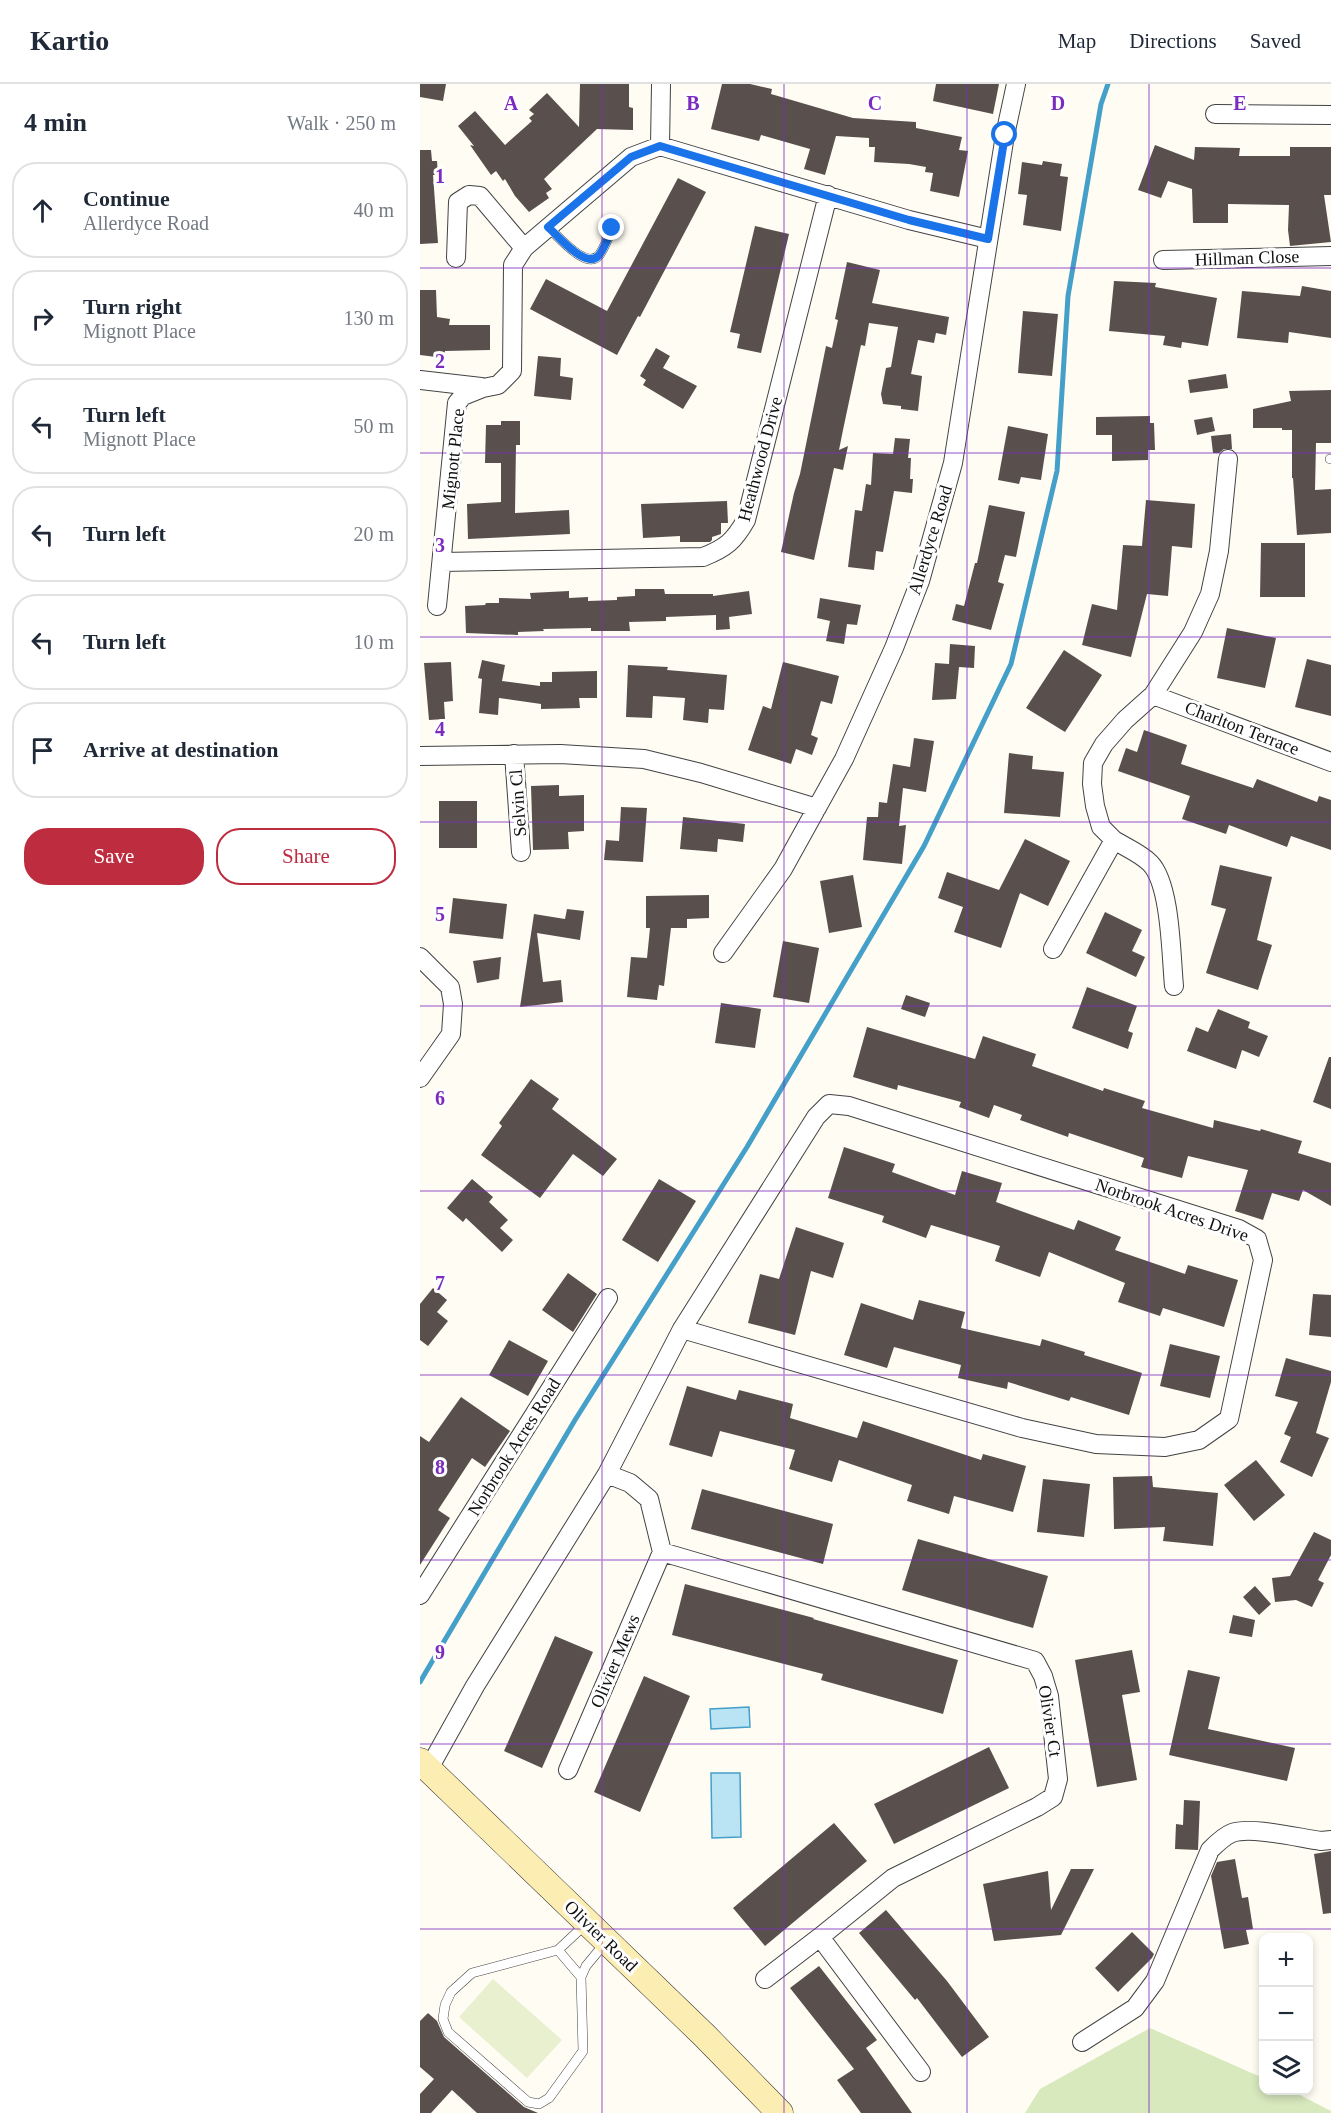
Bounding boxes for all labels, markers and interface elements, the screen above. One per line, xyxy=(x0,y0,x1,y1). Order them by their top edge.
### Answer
text: Kartio xyxy=(30,25,109,56)
text: Map xyxy=(1058,29,1096,53)
text: Directions xyxy=(1129,29,1217,53)
text: Saved xyxy=(1250,29,1301,53)
text: A xyxy=(504,92,519,114)
text: B xyxy=(686,92,700,114)
text: C xyxy=(868,92,882,114)
text: D xyxy=(1051,92,1065,114)
text: E xyxy=(1233,92,1247,114)
text: 4 min xyxy=(24,108,87,137)
text: Walk · 250 m xyxy=(287,112,396,134)
route start xyxy=(991,121,1017,147)
text: 1 xyxy=(435,165,445,187)
text: Continue xyxy=(83,186,170,211)
icon: ahead xyxy=(26,194,59,227)
text: 40 m xyxy=(353,199,394,221)
text: Allerdyce Road xyxy=(83,212,209,234)
route end xyxy=(598,214,624,240)
street label: Hillman Close xyxy=(1194,246,1300,270)
text: Turn right xyxy=(83,294,182,319)
icon: right xyxy=(26,302,59,335)
text: 130 m xyxy=(343,307,394,329)
text: Mignott Place xyxy=(83,320,196,342)
text: 2 xyxy=(435,350,445,372)
street label: Heathwood Drive xyxy=(734,394,786,524)
text: Turn left xyxy=(83,402,166,427)
street label: Mignott Place xyxy=(438,407,468,511)
icon: left xyxy=(26,410,59,443)
text: 50 m xyxy=(353,415,394,437)
text: Mignott Place xyxy=(83,428,196,450)
street label: Allerdyce Road xyxy=(904,483,956,597)
icon: left xyxy=(26,518,59,551)
text: Turn left xyxy=(83,521,166,546)
text: 20 m xyxy=(353,523,394,545)
text: 3 xyxy=(435,534,445,556)
icon: left xyxy=(26,626,59,659)
text: Turn left xyxy=(83,629,166,654)
text: 10 m xyxy=(353,631,394,653)
street label: Charlton Terrace xyxy=(1182,697,1302,759)
text: 4 xyxy=(435,718,445,740)
icon: arrive xyxy=(26,734,59,767)
text: Arrive at destination xyxy=(83,737,279,762)
street label: Selvin Cl xyxy=(506,769,530,837)
button: Save xyxy=(24,828,204,885)
button: Share xyxy=(216,828,396,885)
text: 5 xyxy=(435,903,445,925)
text: 6 xyxy=(435,1087,445,1109)
street label: Norbrook Acres Drive xyxy=(1093,1174,1251,1246)
text: 7 xyxy=(435,1272,445,1294)
street label: Norbrook Acres Road xyxy=(464,1375,564,1519)
text: 8 xyxy=(435,1456,445,1478)
street label: Olivier Mews xyxy=(586,1611,644,1711)
text: 9 xyxy=(435,1641,445,1663)
street label: Olivier Ct xyxy=(1034,1684,1066,1758)
street label: Olivier Road xyxy=(560,1896,642,1976)
map controls xyxy=(1259,1933,1313,2095)
button: + xyxy=(1259,1933,1313,1987)
button: − xyxy=(1259,1987,1313,2041)
button: layers xyxy=(1259,2041,1313,2095)

